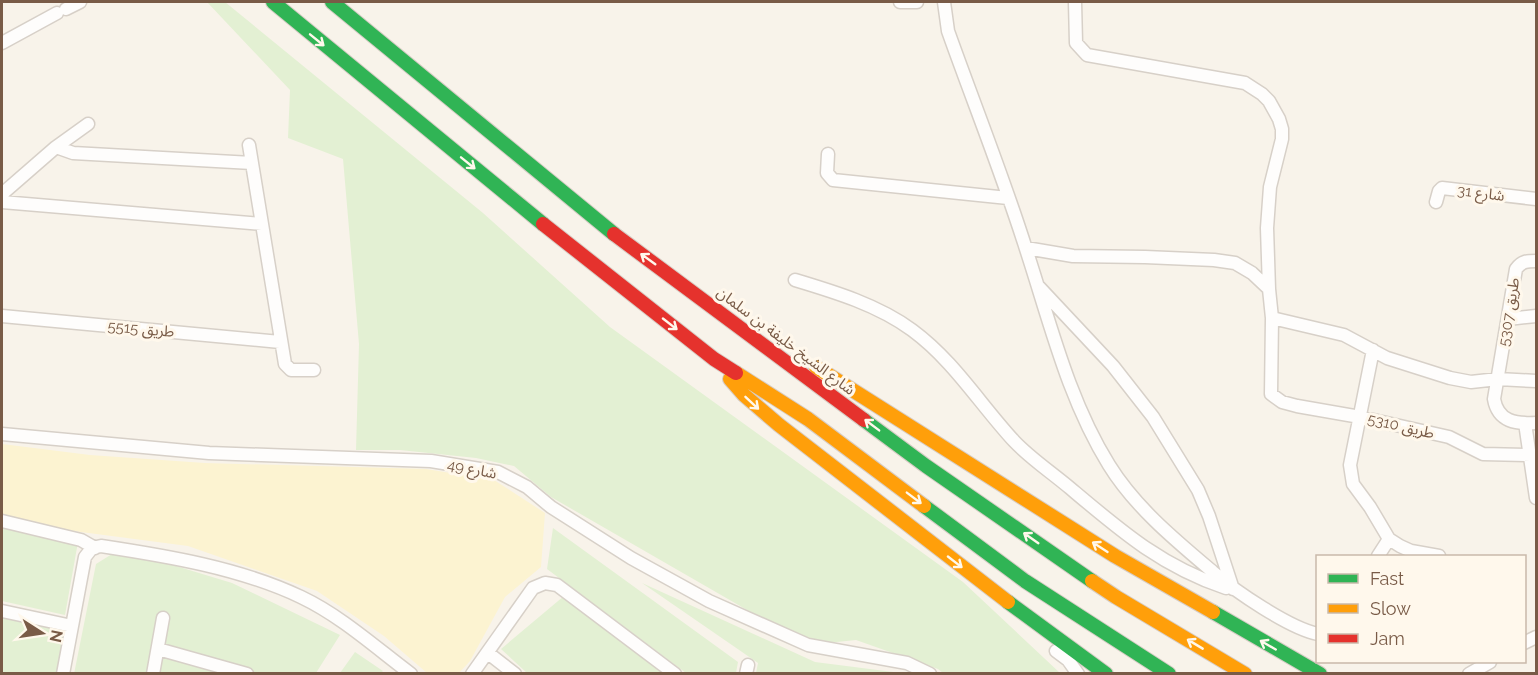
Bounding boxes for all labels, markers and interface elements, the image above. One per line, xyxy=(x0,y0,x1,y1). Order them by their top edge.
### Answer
one-way arrow xyxy=(309,33,325,46)
one-way arrow xyxy=(460,157,476,170)
street label: شارع 31 xyxy=(1456,181,1506,208)
one-way arrow xyxy=(640,253,656,265)
street label: طريق 5307 xyxy=(1495,276,1524,348)
street label: شارع الشيخ خليفة بن سلمان xyxy=(712,283,859,401)
street label: طريق 5515 xyxy=(107,317,175,342)
one-way arrow xyxy=(661,318,677,331)
one-way arrow xyxy=(745,396,760,410)
street label: طريق 5310 xyxy=(1366,410,1436,443)
one-way arrow xyxy=(864,419,880,432)
street label: شارع 49 xyxy=(445,455,499,486)
one-way arrow xyxy=(905,492,921,505)
one-way arrow xyxy=(1023,532,1040,544)
one-way arrow xyxy=(1092,540,1109,552)
legend xyxy=(1316,555,1526,663)
one-way arrow xyxy=(947,556,963,569)
text: Fast xyxy=(1370,568,1404,589)
text: Slow xyxy=(1370,598,1411,619)
north arrow xyxy=(12,603,72,663)
text: N xyxy=(46,628,67,644)
text: Jam xyxy=(1370,628,1405,649)
one-way arrow xyxy=(1187,637,1204,649)
one-way arrow xyxy=(1260,639,1277,651)

